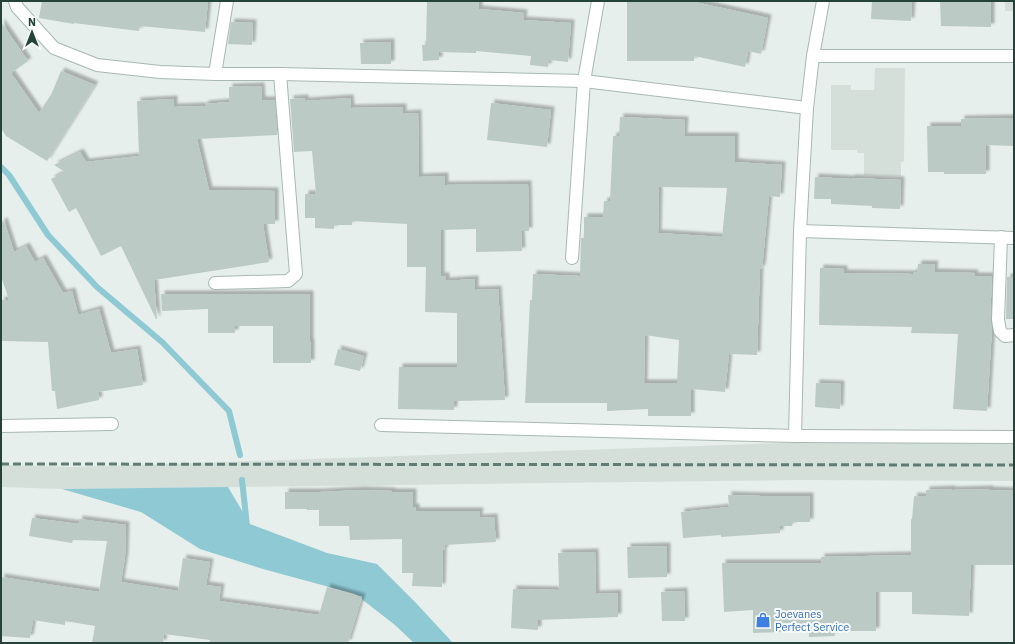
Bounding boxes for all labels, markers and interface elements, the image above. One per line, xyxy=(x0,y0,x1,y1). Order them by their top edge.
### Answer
north arrow xyxy=(12,12,52,52)
text: N xyxy=(28,15,36,29)
place label: Joevanes Perfect Service xyxy=(775,607,849,634)
shop icon: Joevanes Perfect Service xyxy=(754,611,772,629)

